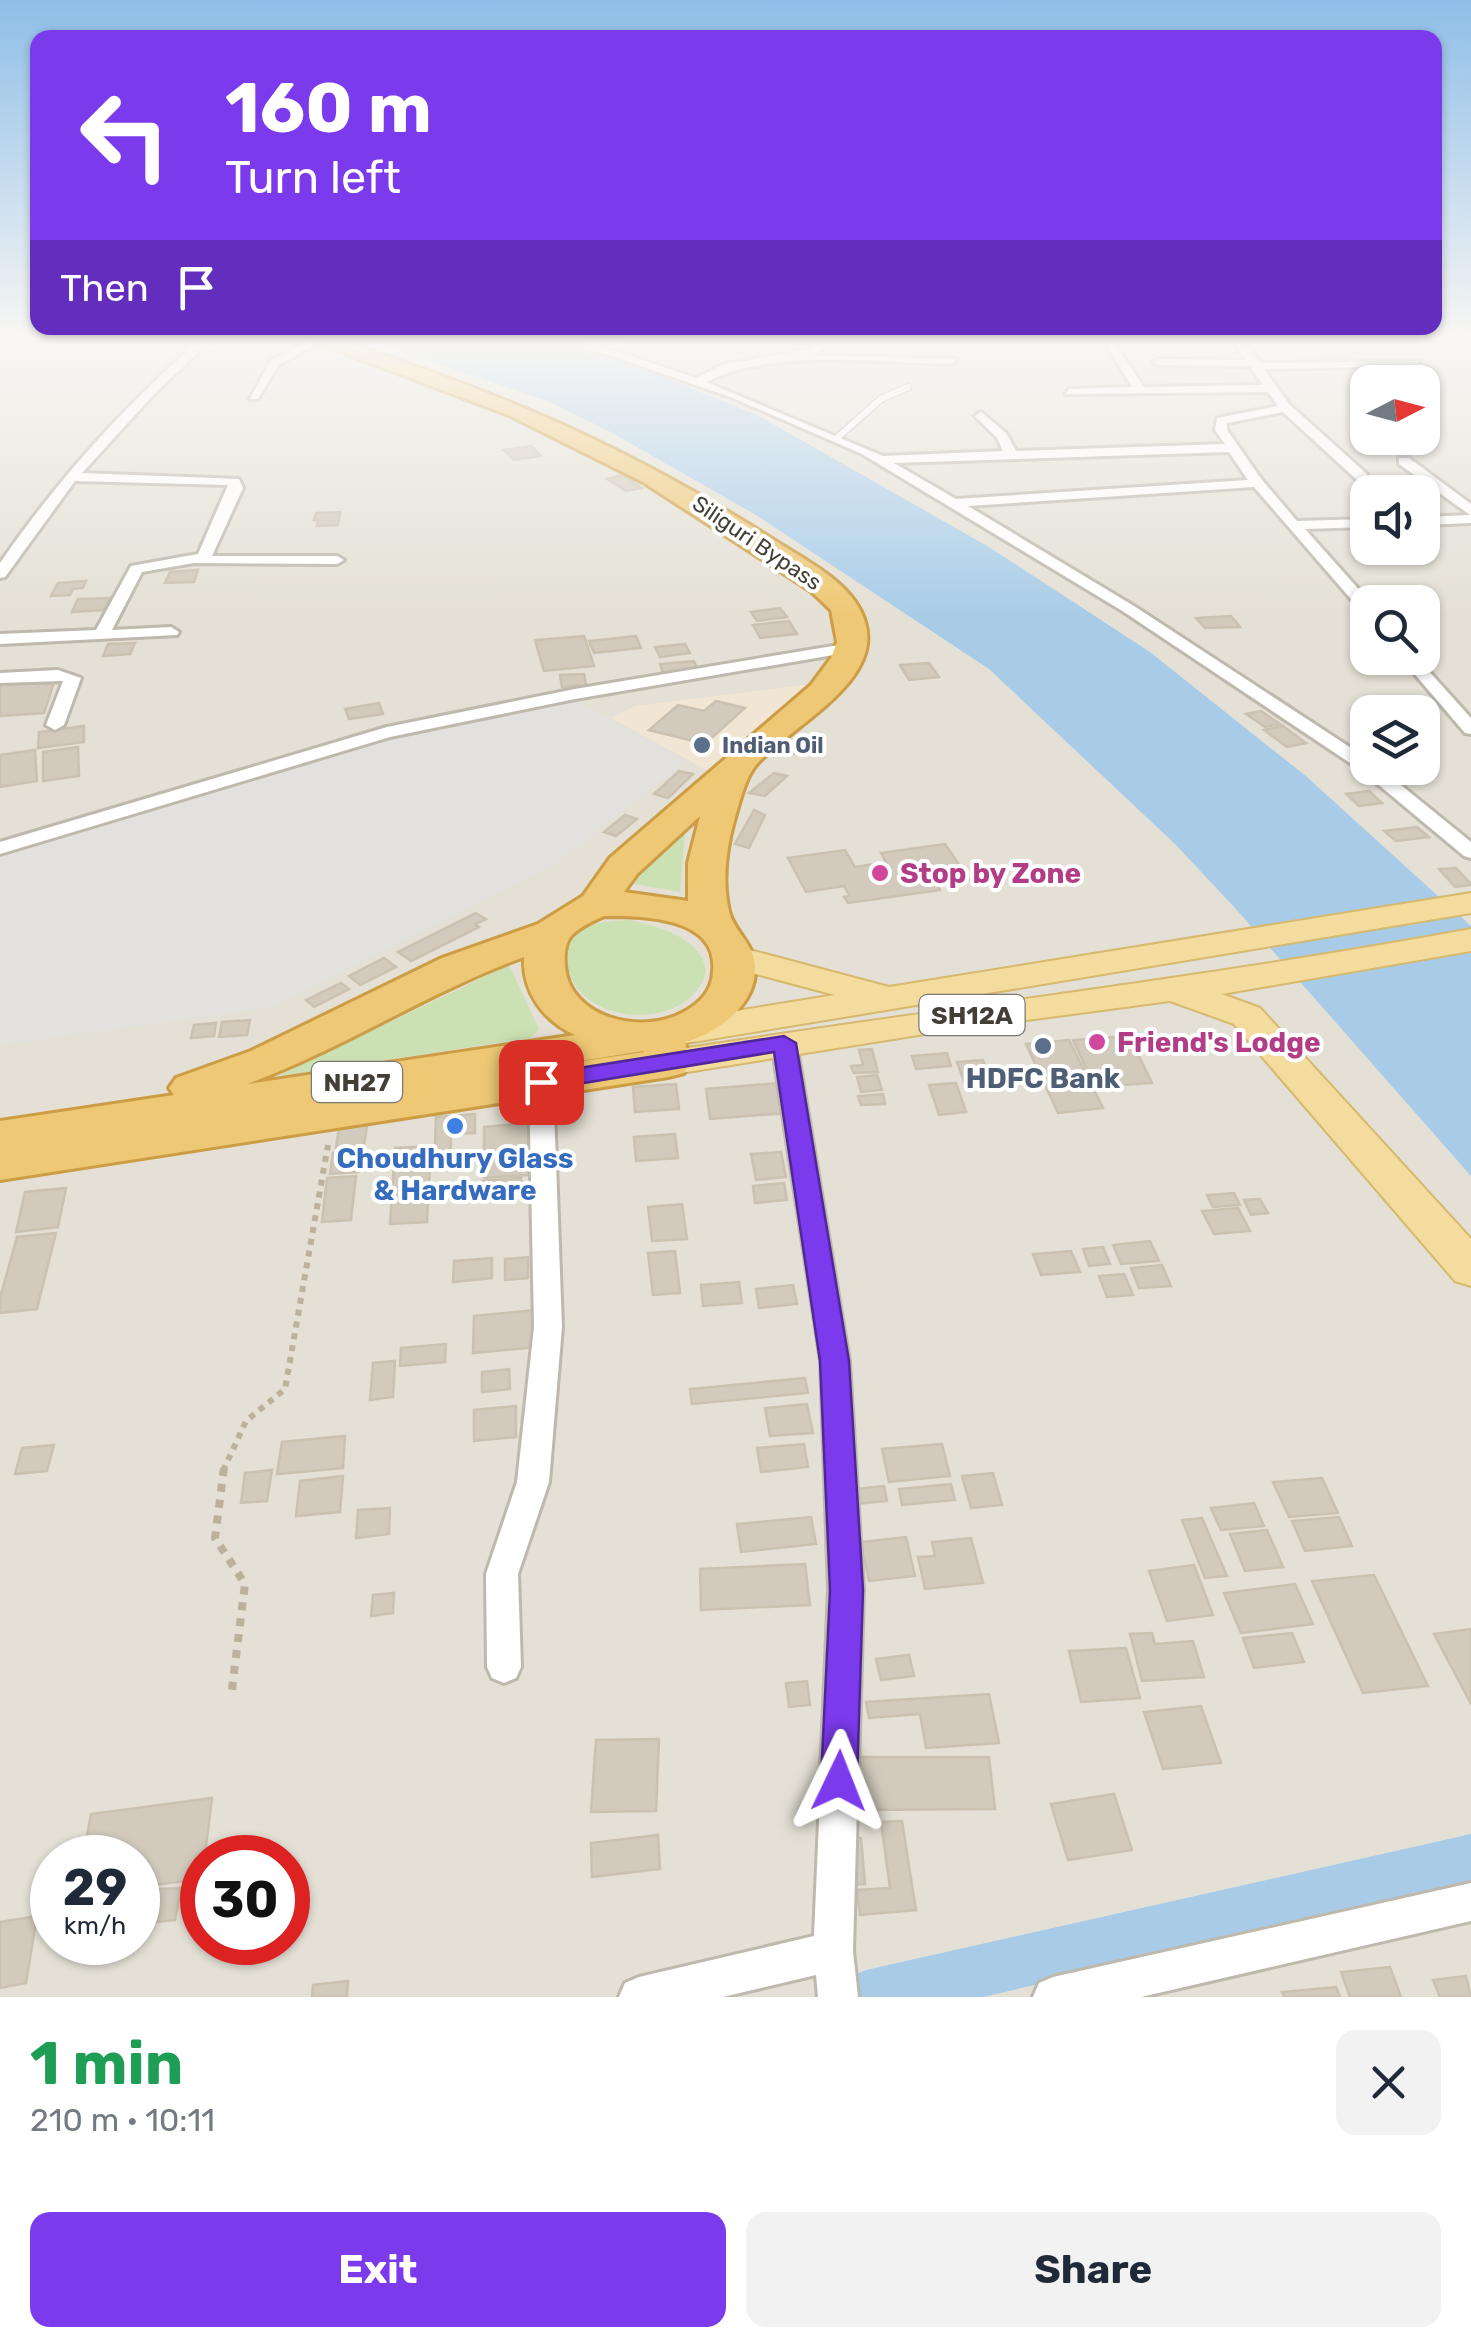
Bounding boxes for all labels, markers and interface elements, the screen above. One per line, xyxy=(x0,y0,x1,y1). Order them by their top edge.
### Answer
text: 160 m xyxy=(225,67,432,150)
icon: left xyxy=(60,70,190,200)
text: Turn left xyxy=(225,151,401,204)
icon: arrive xyxy=(169,260,224,315)
text: Then xyxy=(60,265,149,311)
north arrow xyxy=(1350,365,1440,455)
map controls xyxy=(1350,365,1440,785)
button: sound xyxy=(1350,475,1440,565)
street label: Siliguri Bypass xyxy=(687,490,827,596)
button: search xyxy=(1350,585,1440,675)
button: layers xyxy=(1350,695,1440,785)
place label: Indian Oil xyxy=(722,732,824,759)
marker: Indian Oil xyxy=(691,734,713,756)
place label: Stop by Zone xyxy=(900,857,1081,890)
marker: Stop by Zone xyxy=(869,862,891,884)
road number: SH12A xyxy=(920,995,1024,1035)
place label: Friend's Lodge xyxy=(1117,1026,1321,1059)
marker: Friend's Lodge xyxy=(1086,1031,1108,1053)
marker: HDFC Bank xyxy=(1032,1035,1054,1057)
pin xyxy=(499,1040,584,1125)
icon: arrive xyxy=(514,1055,569,1110)
road number: NH27 xyxy=(312,1062,402,1102)
place label: HDFC Bank xyxy=(966,1062,1121,1095)
marker: Choudhury Glass & Hardware xyxy=(444,1115,466,1137)
place label: Choudhury Glass & Hardware xyxy=(336,1142,574,1207)
position arrow xyxy=(787,1729,891,1833)
speed limit sign: 30 xyxy=(180,1835,310,1965)
text: 29 xyxy=(63,1858,127,1918)
text: km/h xyxy=(64,1911,126,1940)
text: 1 min xyxy=(30,2028,183,2099)
button: close xyxy=(1336,2030,1441,2135)
text: 210 m · 10:11 xyxy=(30,2101,215,2139)
button: Exit xyxy=(30,2212,726,2327)
button: Share xyxy=(746,2212,1441,2327)

